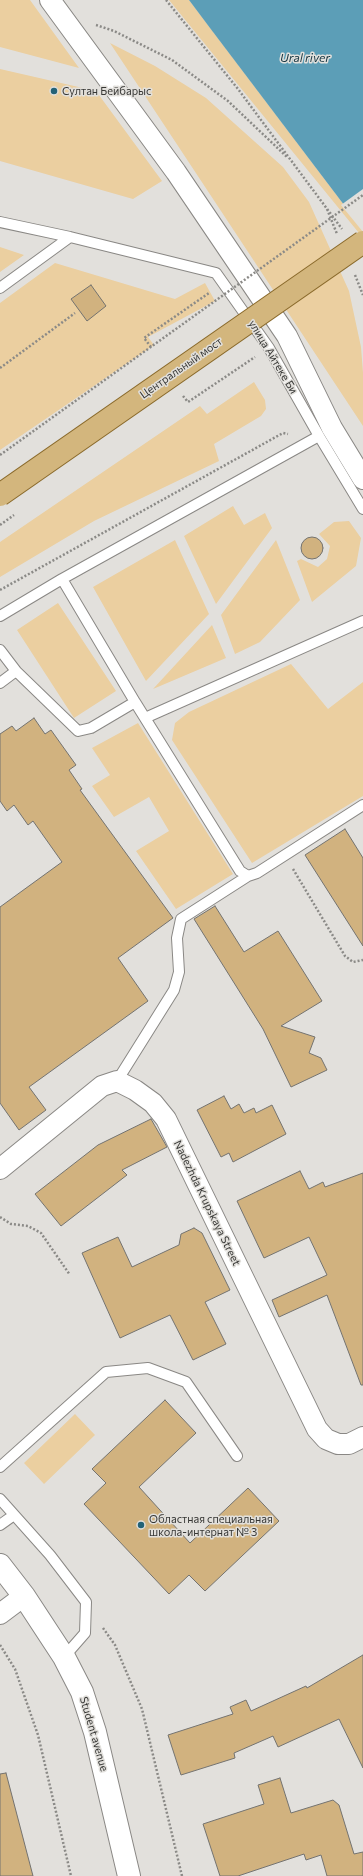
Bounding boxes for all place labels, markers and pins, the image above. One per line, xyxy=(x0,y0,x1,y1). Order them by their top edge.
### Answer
place label: Султан Бейбарыс xyxy=(62,84,151,98)
marker: Султан Бейбарыс xyxy=(49,86,59,96)
place label: Областная специальная школа-интернат № 3 xyxy=(149,1512,273,1538)
marker: Областная специальная школа-интернат № 3 xyxy=(136,1520,146,1530)

